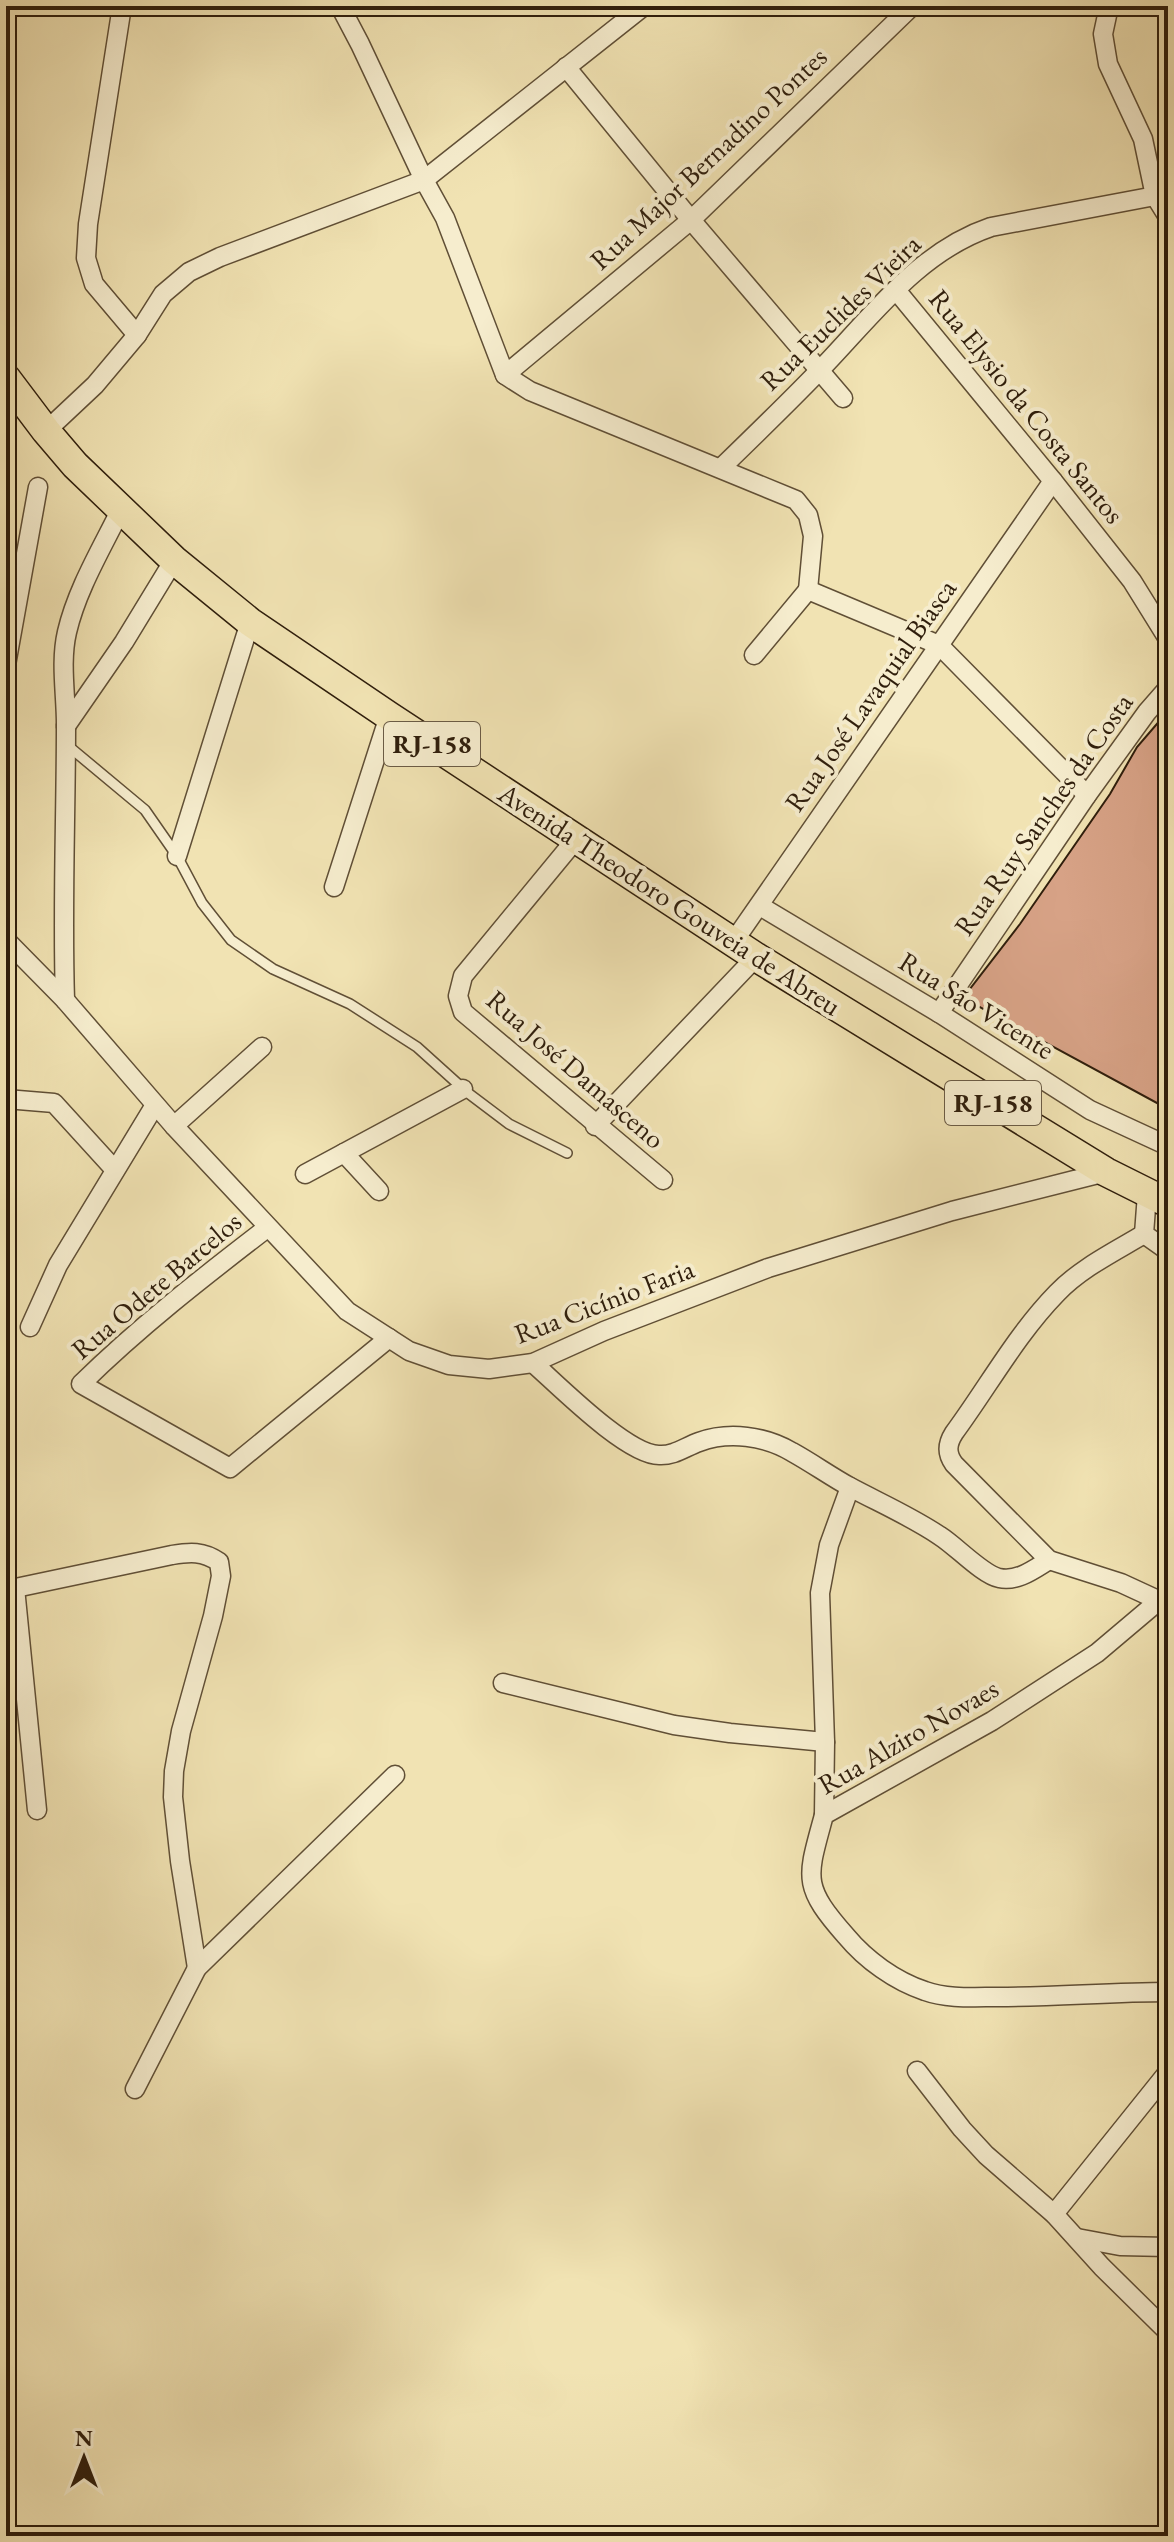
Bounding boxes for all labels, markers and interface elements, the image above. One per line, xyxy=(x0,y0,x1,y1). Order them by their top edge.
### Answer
street label: Rua Major Bernadino Pontes xyxy=(582,39,834,277)
street label: Rua Euclides Vieira xyxy=(752,225,929,398)
street label: Rua Elysio da Costa Santos xyxy=(921,281,1133,531)
street label: Rua José Lavaquial Biasca xyxy=(776,571,964,818)
street label: Rua Ruy Sanches da Costa xyxy=(946,685,1141,942)
road number: RJ-158 xyxy=(384,722,480,766)
street label: Avenida Theodoro Gouveia de Abreu xyxy=(491,774,848,1024)
street label: Rua São Vicente xyxy=(893,943,1061,1067)
street label: Rua José Damasceno xyxy=(479,982,673,1156)
road number: RJ-158 xyxy=(945,1081,1041,1125)
street label: Rua Odete Barcelos xyxy=(63,1203,249,1367)
street label: Rua Cicínio Faria xyxy=(509,1250,700,1352)
street label: Rua Alziro Novaes xyxy=(811,1670,1005,1802)
north arrow xyxy=(44,2418,124,2498)
text: N xyxy=(75,2424,93,2453)

